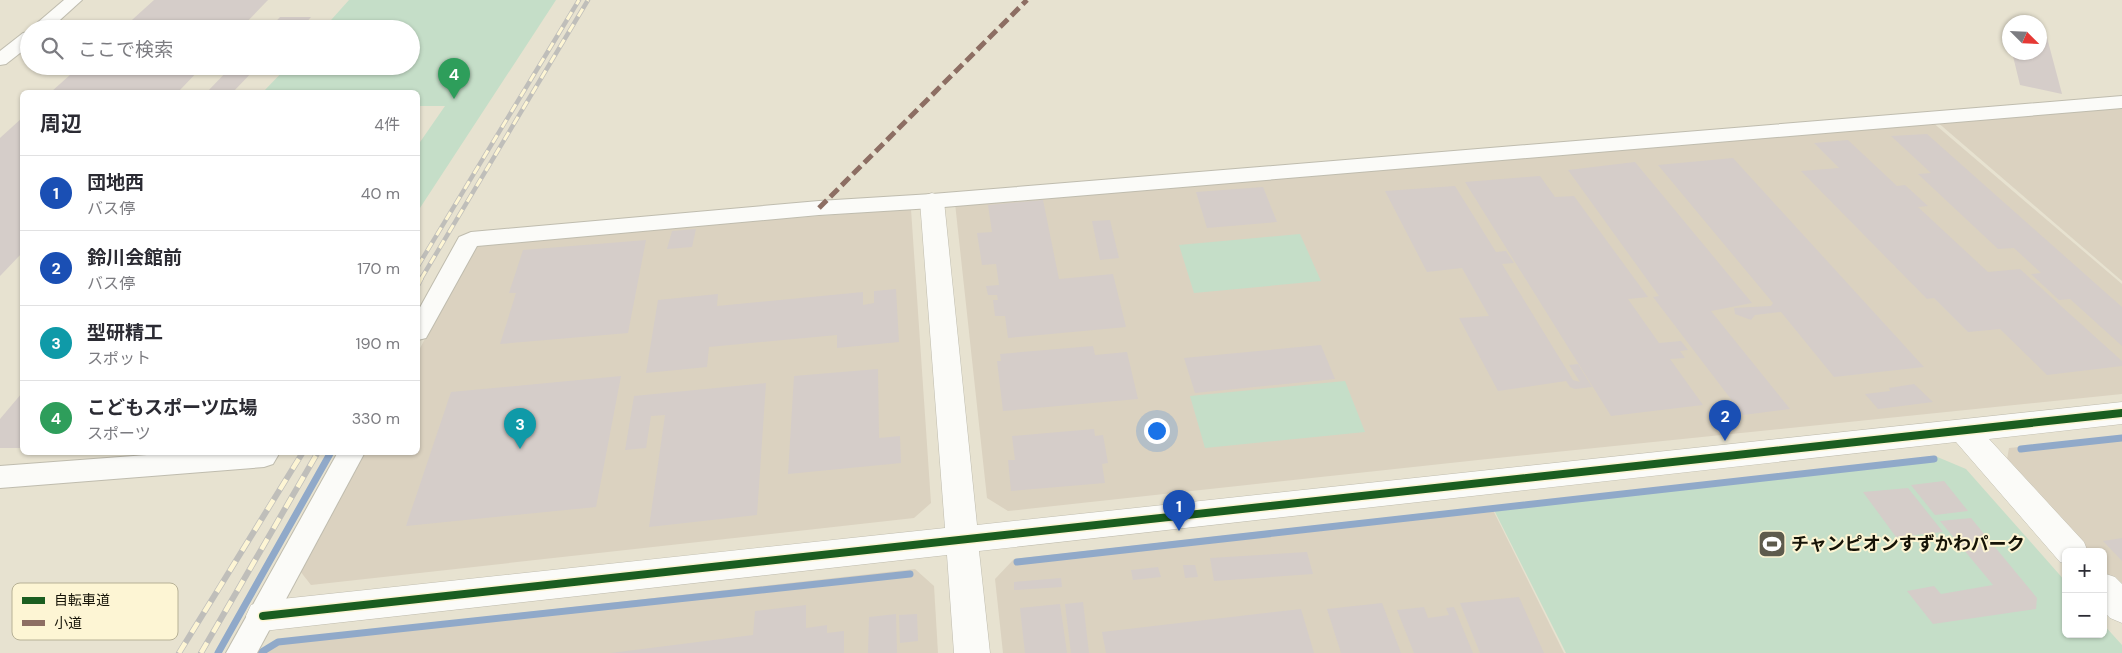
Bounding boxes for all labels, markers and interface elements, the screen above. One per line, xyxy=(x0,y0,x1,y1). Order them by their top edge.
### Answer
north arrow xyxy=(2002,15,2047,60)
search box xyxy=(20,20,420,75)
icon: search xyxy=(38,34,66,62)
text: ここで検索 xyxy=(78,37,173,62)
pin: 4 xyxy=(438,58,470,99)
text: 周辺 xyxy=(40,110,82,138)
text: 4件 xyxy=(374,114,400,135)
text: 団地西 xyxy=(87,170,144,195)
text: 1 xyxy=(53,183,59,204)
text: 40 m xyxy=(361,183,400,204)
text: バス停 xyxy=(87,198,135,219)
text: 鈴川会館前 xyxy=(87,245,182,270)
text: 2 xyxy=(51,258,61,279)
text: 170 m xyxy=(357,258,400,279)
text: バス停 xyxy=(87,273,135,294)
text: 型研精工 xyxy=(87,320,163,345)
text: 3 xyxy=(51,333,61,354)
text: 190 m xyxy=(356,333,400,354)
text: スポット xyxy=(87,348,151,369)
text: こどもスポーツ広場 xyxy=(87,395,258,420)
pin: 2 xyxy=(1709,400,1741,441)
text: 4 xyxy=(51,408,61,429)
text: 330 m xyxy=(352,408,400,429)
pin: 3 xyxy=(504,408,536,449)
your location xyxy=(1144,418,1170,444)
text: スポーツ xyxy=(87,423,151,444)
pin: 1 xyxy=(1163,490,1195,531)
sports icon: チャンピオンすずかわパーク xyxy=(1757,529,1787,559)
place label: チャンピオンすずかわパーク xyxy=(1791,532,2025,556)
map controls xyxy=(2062,548,2107,638)
button: + xyxy=(2062,548,2107,593)
legend xyxy=(12,583,178,640)
text: 自転車道 xyxy=(54,591,110,609)
button: − xyxy=(2062,593,2107,638)
text: 小道 xyxy=(54,614,82,632)

